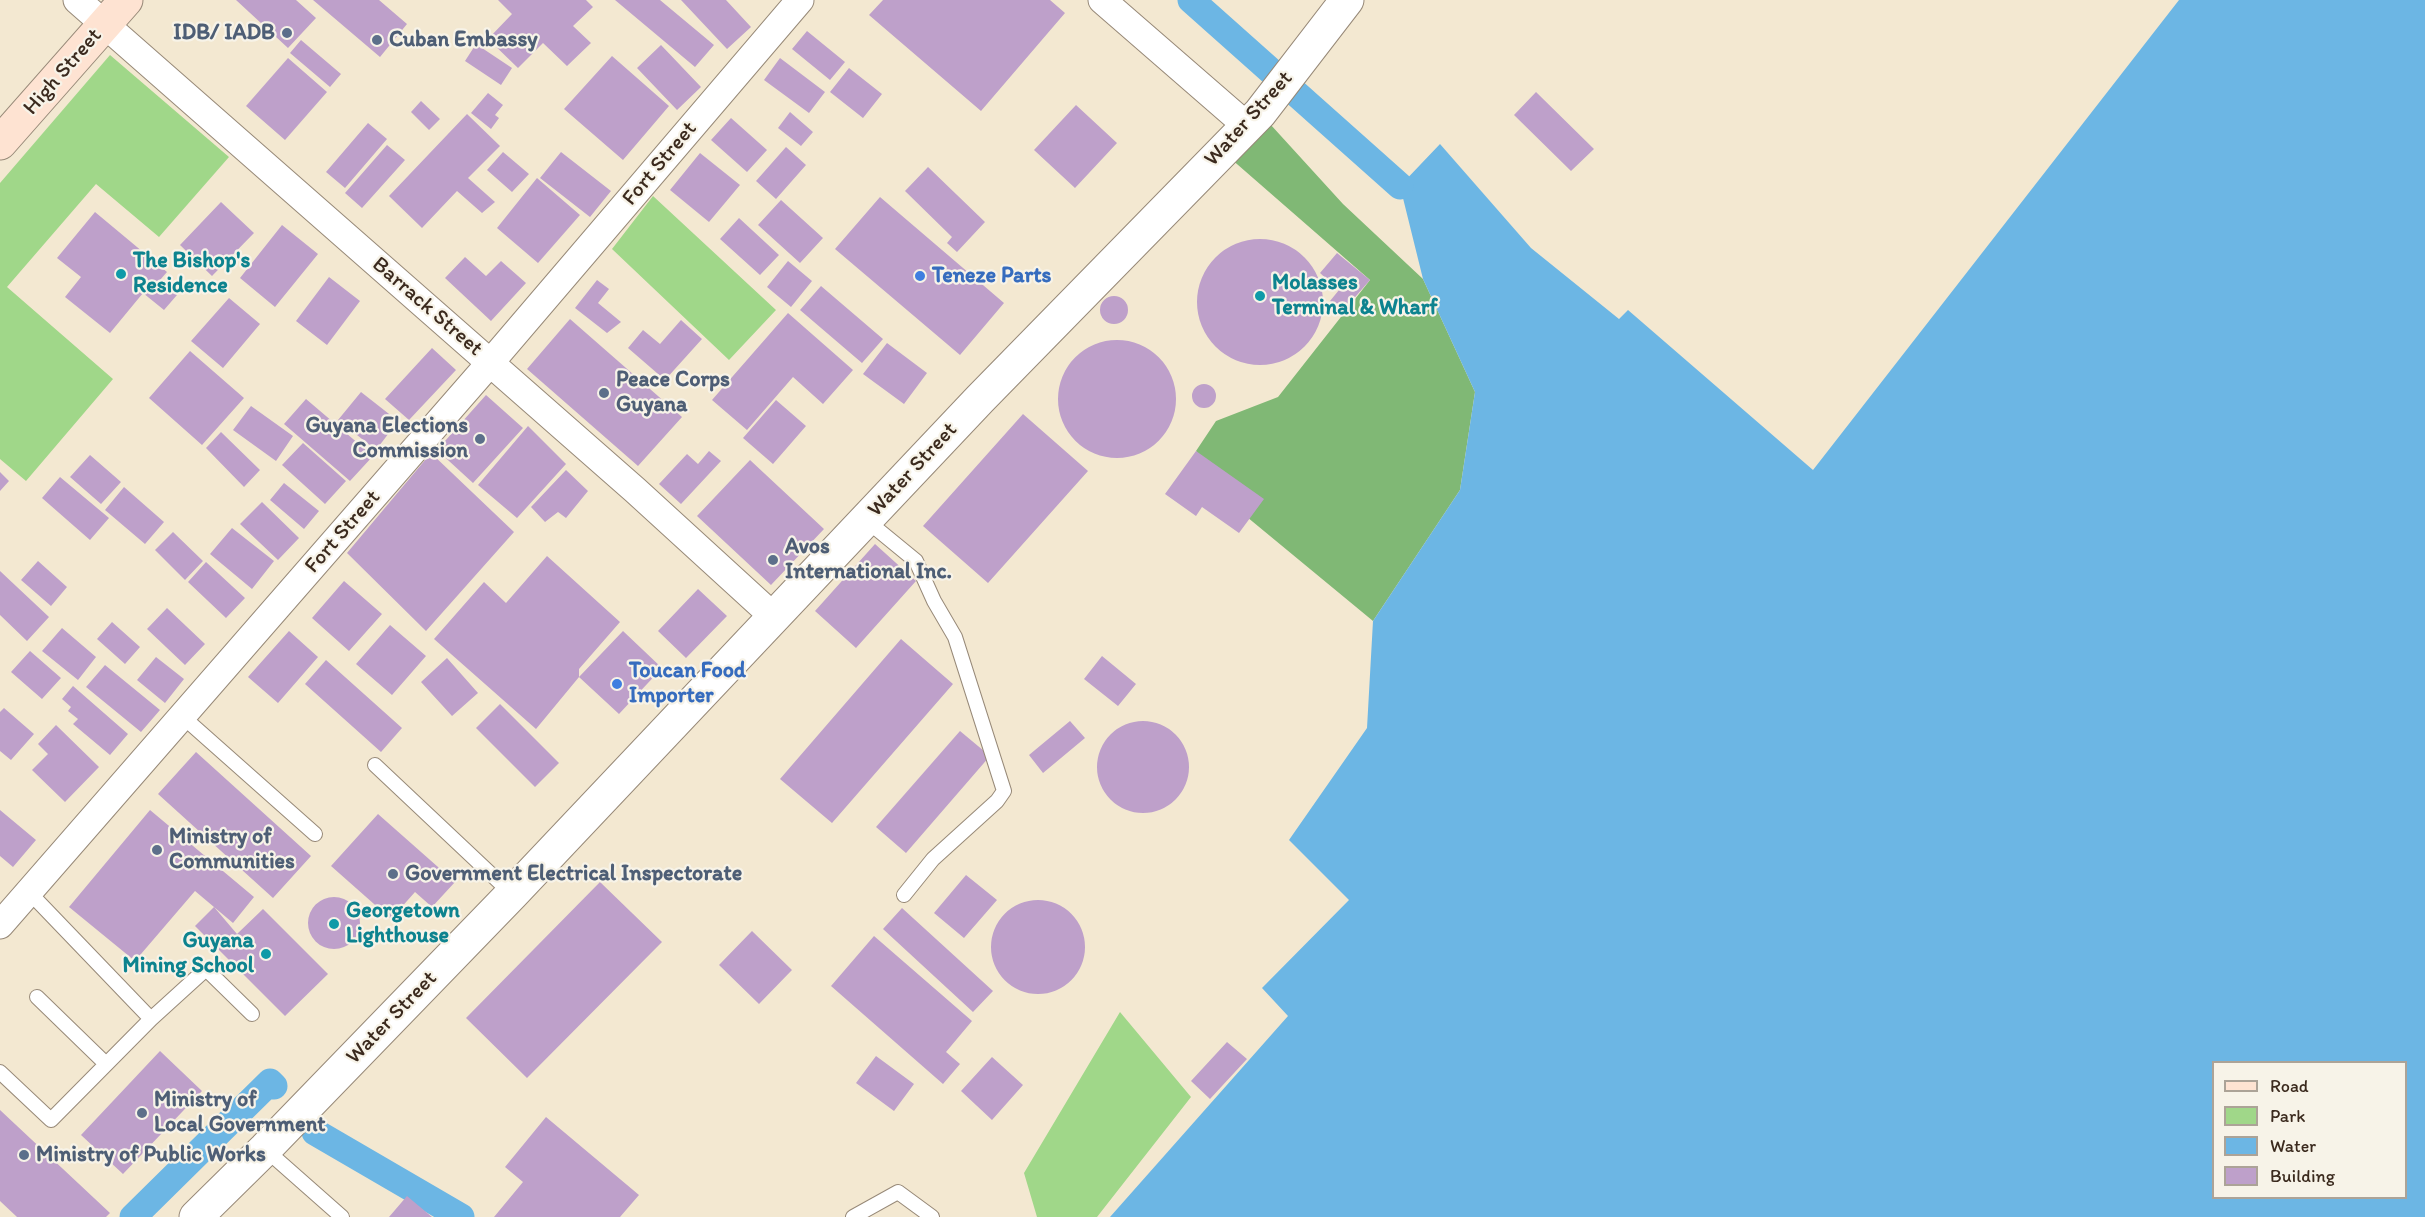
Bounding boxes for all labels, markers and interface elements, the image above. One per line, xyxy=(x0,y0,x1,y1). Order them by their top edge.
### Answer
place label: IDB/ IADB xyxy=(173,20,275,46)
street label: High Street xyxy=(18,23,108,121)
marker: IDB/ IADB xyxy=(280,26,294,40)
place label: Cuban Embassy xyxy=(389,27,538,53)
marker: Cuban Embassy xyxy=(370,33,384,47)
street label: Water Street xyxy=(1199,66,1299,172)
street label: Fort Street xyxy=(617,116,703,212)
place label: The Bishop's Residence xyxy=(133,248,250,300)
street label: Barrack Street xyxy=(366,252,488,362)
place label: Teneze Parts xyxy=(932,263,1051,289)
marker: The Bishop's Residence xyxy=(114,267,128,281)
marker: Teneze Parts xyxy=(913,269,927,283)
place label: Molasses Terminal & Wharf xyxy=(1272,270,1438,322)
marker: Molasses Terminal & Wharf xyxy=(1253,289,1267,303)
place label: Peace Corps Guyana xyxy=(616,367,730,418)
marker: Peace Corps Guyana xyxy=(597,386,611,400)
place label: Guyana Elections Commission xyxy=(305,413,468,464)
street label: Water Street xyxy=(863,417,963,523)
marker: Guyana Elections Commission xyxy=(473,432,487,446)
street label: Fort Street xyxy=(300,485,386,579)
place label: Avos International Inc. xyxy=(785,534,952,586)
marker: Avos International Inc. xyxy=(766,553,780,567)
place label: Toucan Food Importer xyxy=(629,658,746,710)
marker: Toucan Food Importer xyxy=(610,677,624,691)
place label: Ministry of Communities xyxy=(169,824,295,876)
marker: Ministry of Communities xyxy=(150,843,164,857)
place label: Government Electrical Inspectorate xyxy=(405,861,742,887)
marker: Government Electrical Inspectorate xyxy=(386,867,400,881)
place label: Georgetown Lighthouse xyxy=(346,898,460,950)
marker: Georgetown Lighthouse xyxy=(327,917,341,931)
place label: Guyana Mining School xyxy=(122,928,254,980)
marker: Guyana Mining School xyxy=(259,947,273,961)
street label: Water Street xyxy=(341,966,443,1070)
legend xyxy=(2212,1061,2407,1199)
text: Road xyxy=(2270,1075,2309,1097)
place label: Ministry of Local Government xyxy=(154,1087,326,1138)
text: Park xyxy=(2270,1105,2305,1127)
marker: Ministry of Local Government xyxy=(135,1106,149,1120)
text: Water xyxy=(2270,1135,2316,1157)
place label: Ministry of Public Works xyxy=(36,1142,266,1168)
marker: Ministry of Public Works xyxy=(17,1148,31,1162)
text: Building xyxy=(2270,1165,2335,1187)

